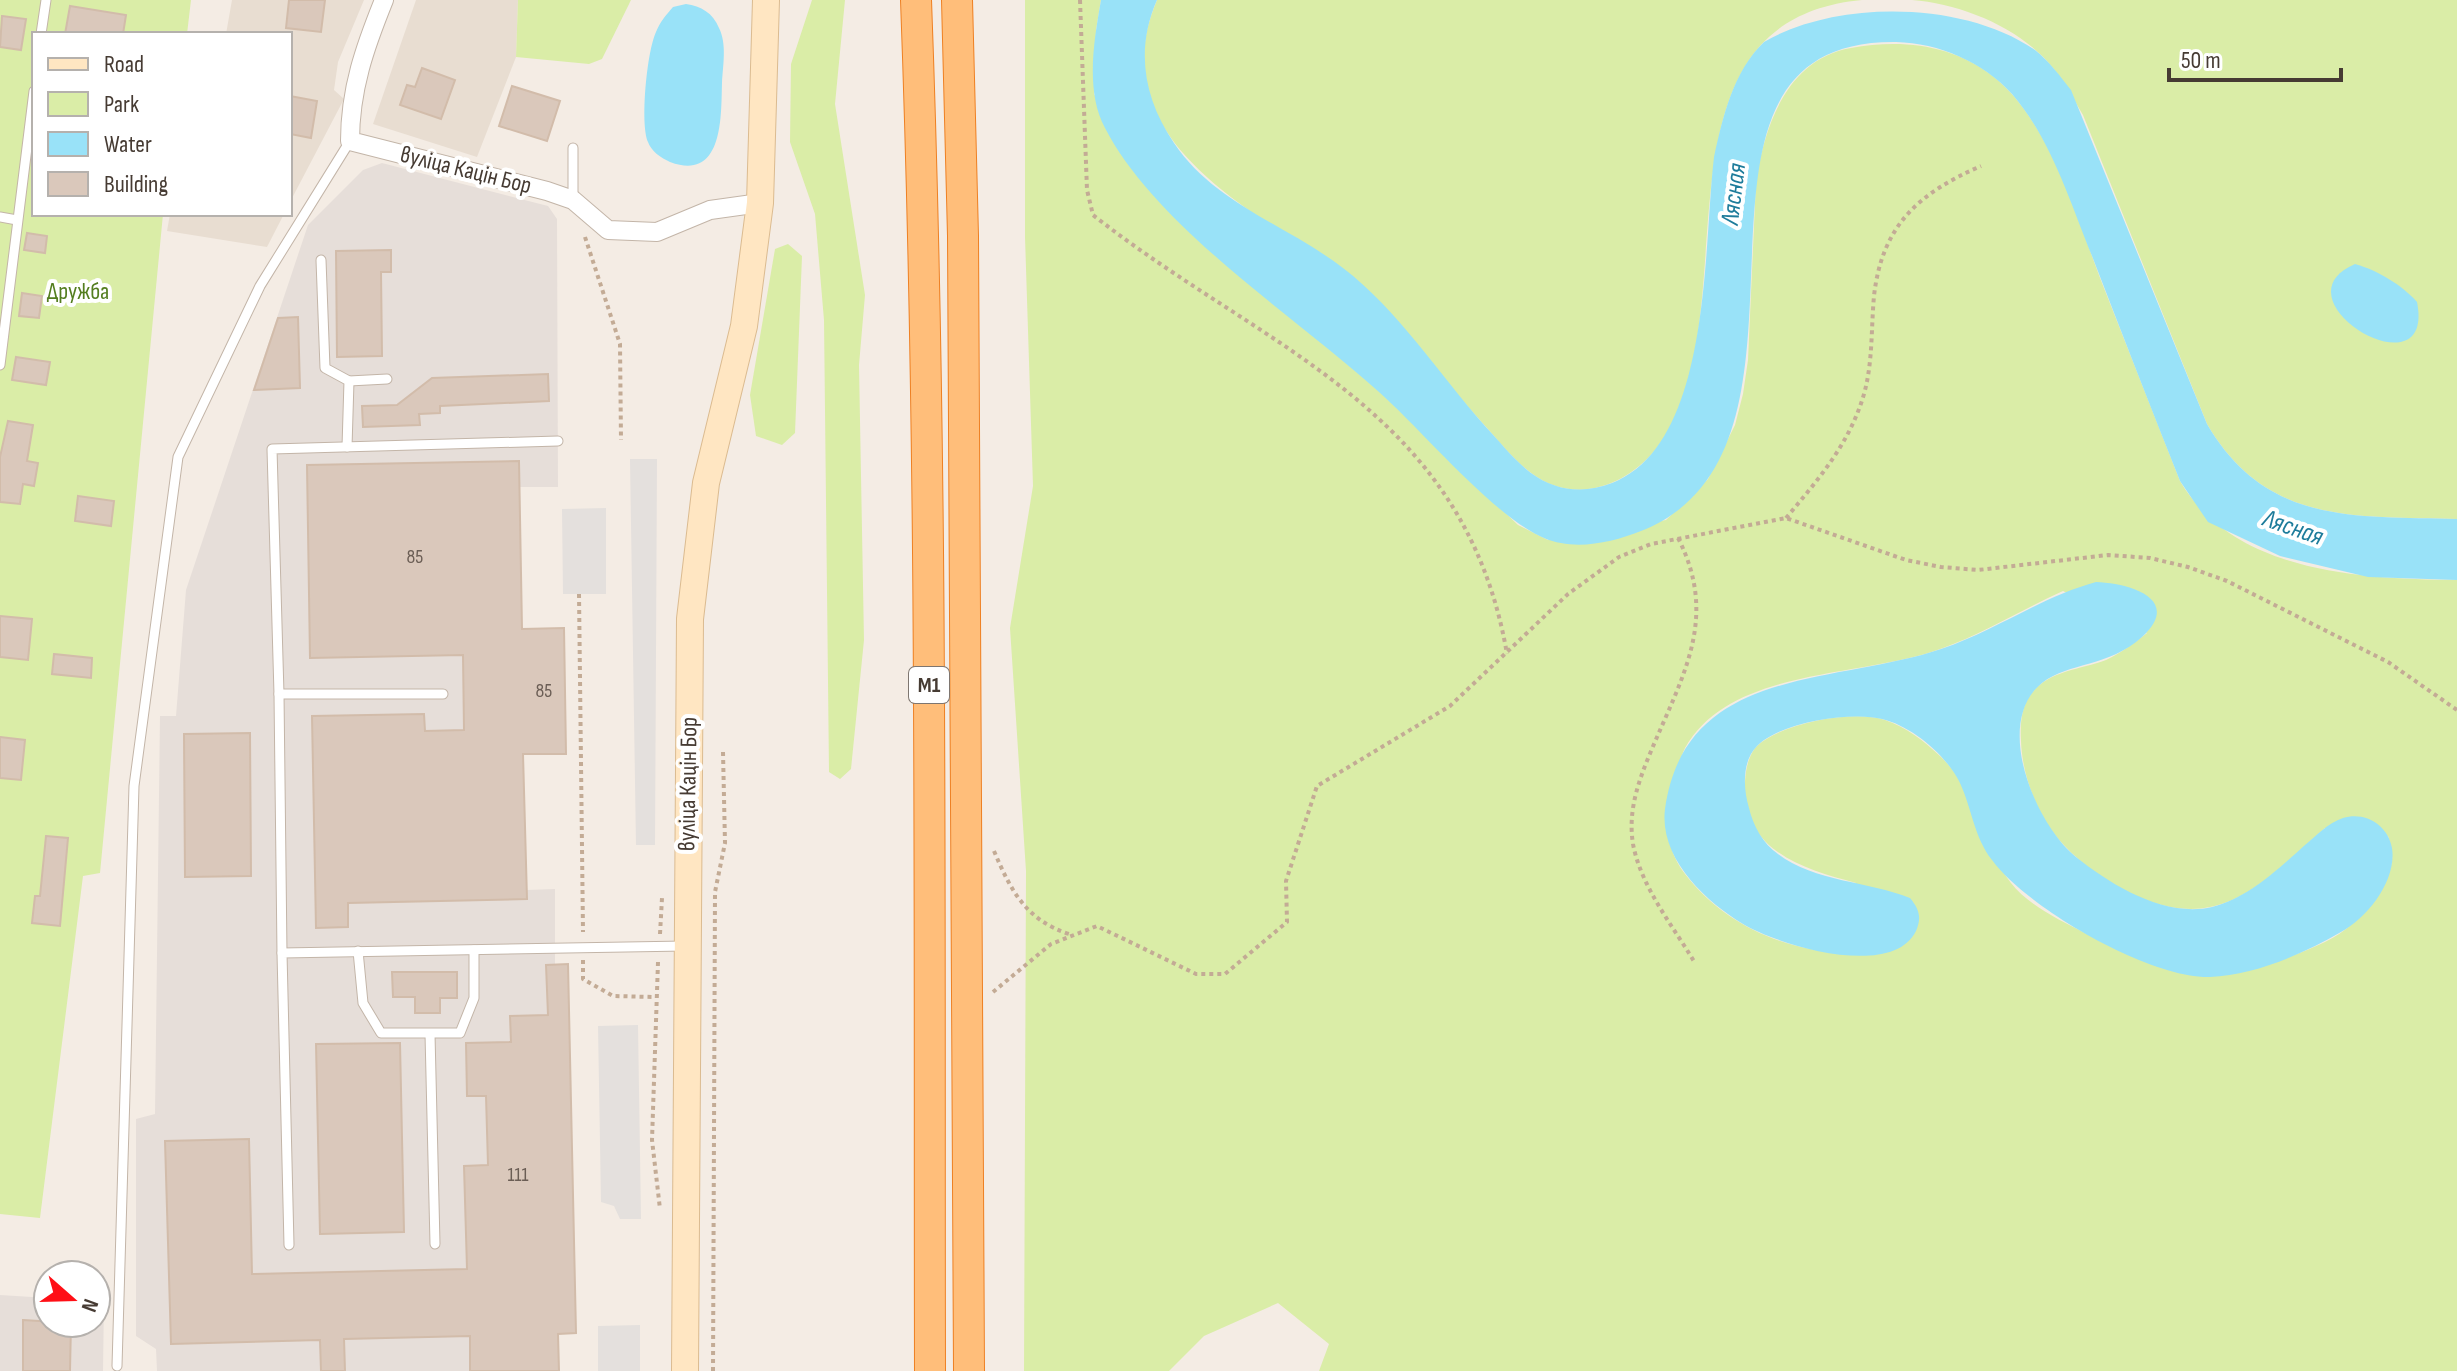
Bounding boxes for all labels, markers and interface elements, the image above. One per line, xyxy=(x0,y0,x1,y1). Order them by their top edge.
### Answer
legend xyxy=(32,32,292,216)
scale bar xyxy=(2169,32,2341,82)
text: 50 m xyxy=(2181,46,2221,75)
text: Road xyxy=(104,50,144,79)
text: Park xyxy=(104,90,139,119)
text: Water xyxy=(104,130,152,159)
street label: вуліца Кацін Бор xyxy=(397,140,535,200)
water label: Лясная xyxy=(1715,161,1753,227)
text: Building xyxy=(104,170,168,199)
park label: Дружба xyxy=(47,277,109,306)
water label: Лясная xyxy=(2258,503,2327,553)
house number: 85 xyxy=(407,545,423,569)
road number: М1 xyxy=(909,667,949,703)
house number: 85 xyxy=(536,679,552,703)
street label: вуліца Кацін Бор xyxy=(672,717,704,851)
house number: 111 xyxy=(508,1163,529,1187)
north arrow xyxy=(32,1259,112,1339)
text: N xyxy=(75,1295,104,1315)

